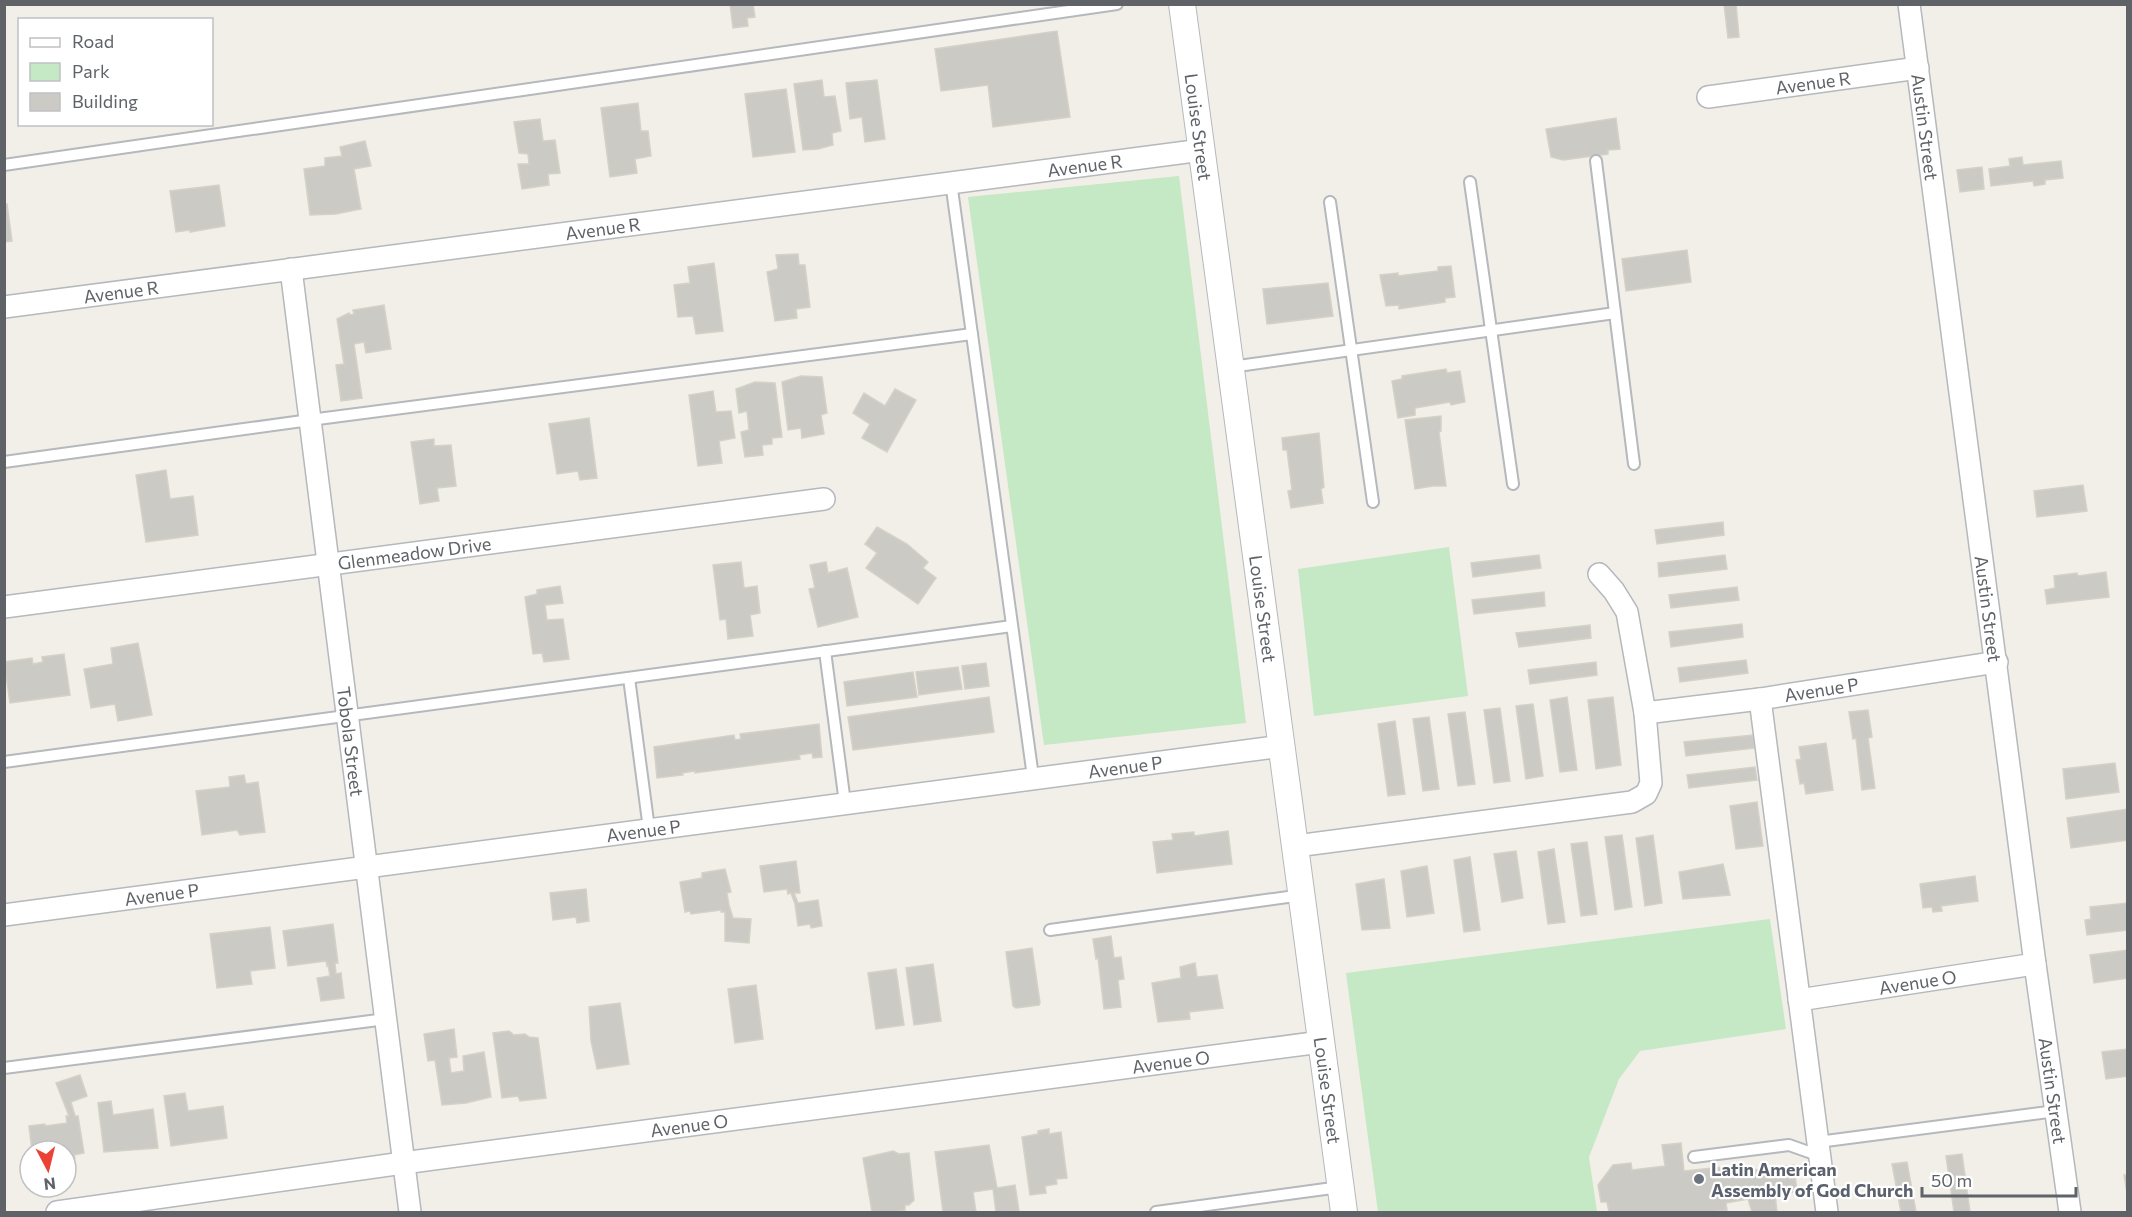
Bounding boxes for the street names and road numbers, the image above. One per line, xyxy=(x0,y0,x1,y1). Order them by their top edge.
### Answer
street label: Avenue R xyxy=(1774,66,1852,99)
street label: Louise Street xyxy=(1180,72,1217,182)
street label: Austin Street xyxy=(1907,72,1943,182)
street label: Avenue R xyxy=(1046,150,1124,181)
street label: Avenue R xyxy=(564,213,642,244)
street label: Avenue R xyxy=(82,276,160,307)
street label: Glenmeadow Drive xyxy=(336,532,492,574)
street label: Louise Street xyxy=(1245,554,1281,664)
street label: Austin Street xyxy=(1970,554,2006,663)
street label: Avenue P xyxy=(1783,673,1860,706)
street label: Tobola Street xyxy=(333,685,368,798)
street label: Avenue P xyxy=(1087,751,1164,783)
street label: Avenue P xyxy=(605,815,682,846)
street label: Avenue P xyxy=(123,878,200,910)
street label: Avenue O xyxy=(1877,965,1958,999)
street label: Louise Street xyxy=(1310,1035,1346,1145)
street label: Austin Street xyxy=(2034,1036,2071,1145)
street label: Avenue O xyxy=(1131,1046,1211,1078)
street label: Avenue O xyxy=(649,1109,729,1141)

